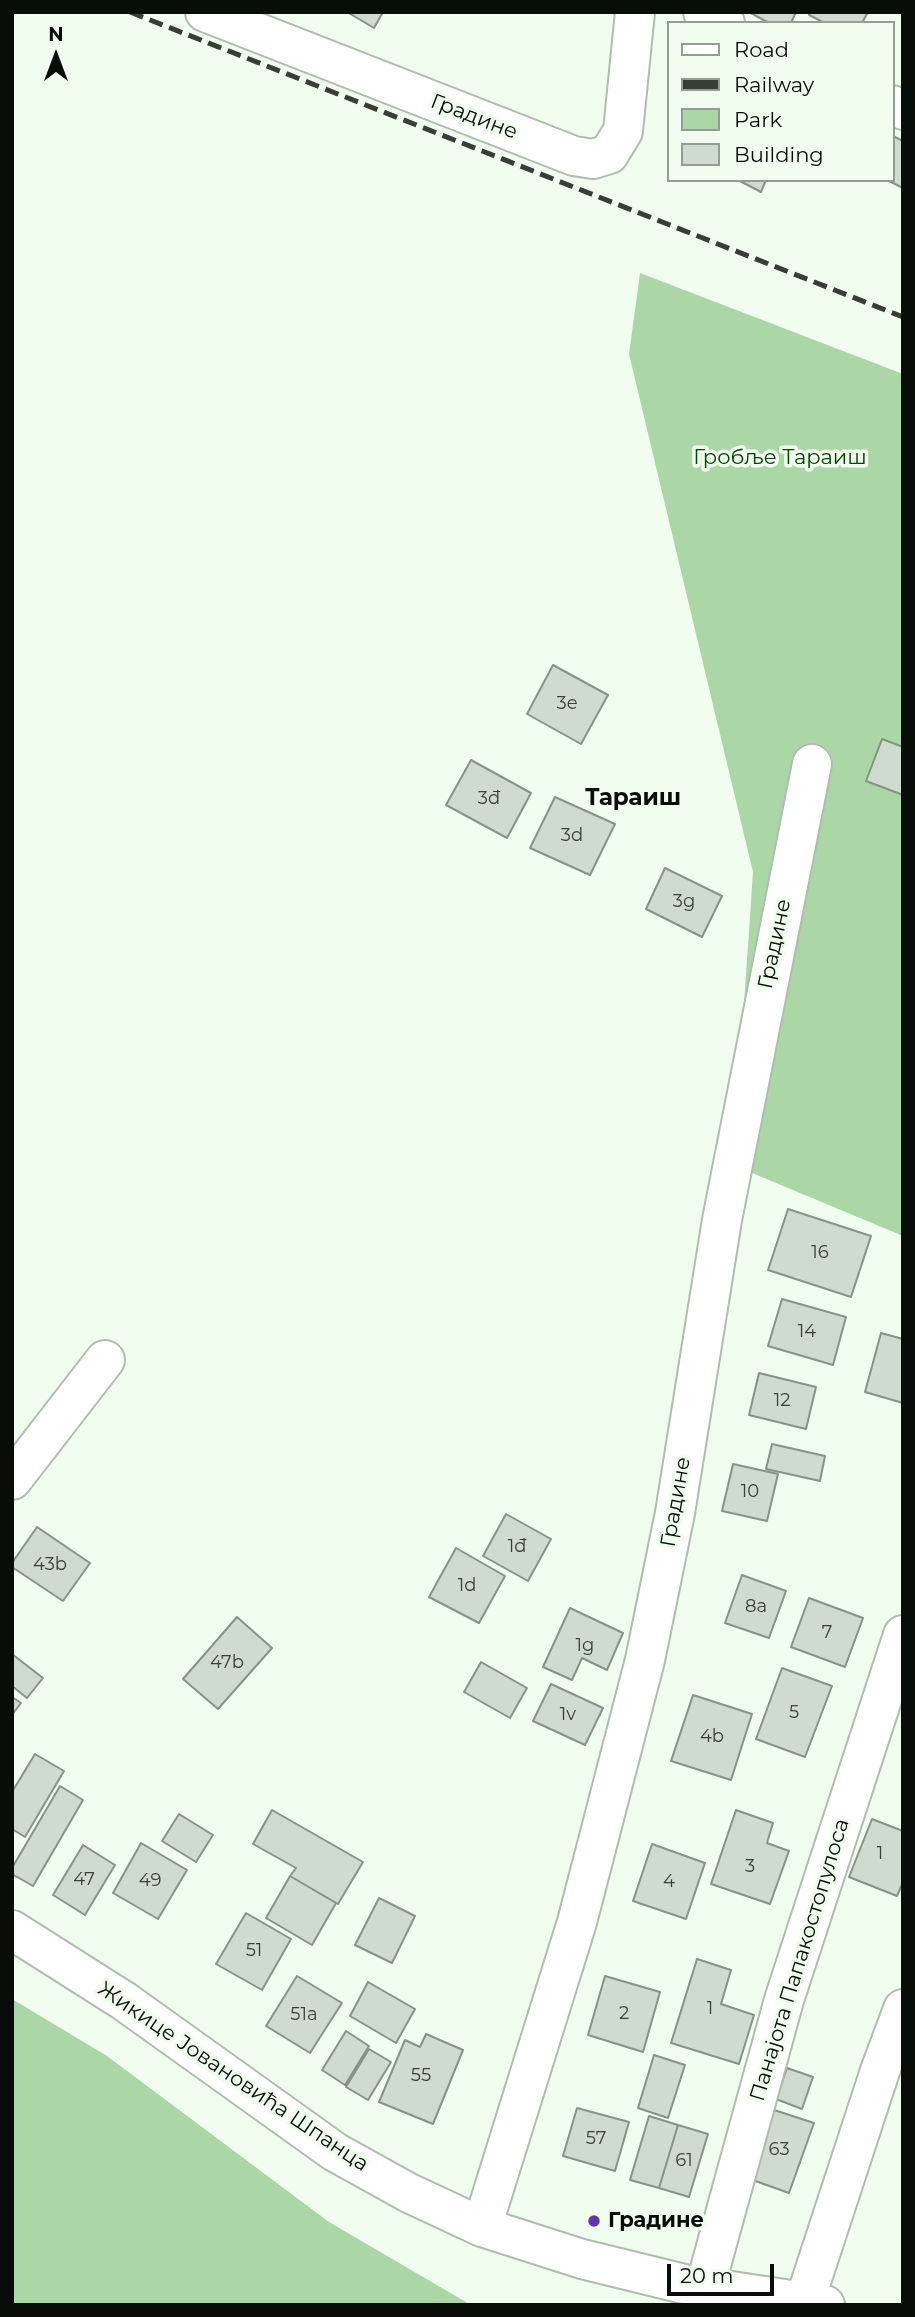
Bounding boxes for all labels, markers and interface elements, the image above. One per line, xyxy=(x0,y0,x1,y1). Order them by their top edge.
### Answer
north arrow xyxy=(21,21,91,91)
legend xyxy=(666,21,894,182)
text: N xyxy=(48,23,64,46)
text: Road xyxy=(734,37,789,62)
text: Railway xyxy=(734,72,814,97)
street label: Градине xyxy=(427,89,521,145)
text: Park xyxy=(734,107,782,132)
text: Building xyxy=(734,142,824,167)
park label: Гробље Тараиш xyxy=(693,445,867,471)
house number: 3e xyxy=(556,693,578,715)
district label: Тараиш xyxy=(585,784,681,812)
house number: 3đ xyxy=(478,788,500,810)
house number: 3d xyxy=(561,825,583,847)
house number: 3g xyxy=(673,891,695,913)
street label: Градине xyxy=(753,897,797,991)
house number: 16 xyxy=(811,1242,829,1264)
house number: 14 xyxy=(798,1321,816,1343)
house number: 12 xyxy=(774,1390,790,1412)
street label: Градине xyxy=(656,1455,696,1549)
house number: 10 xyxy=(741,1481,759,1503)
house number: 1đ xyxy=(508,1536,526,1558)
house number: 43b xyxy=(33,1554,67,1576)
house number: 1d xyxy=(458,1575,476,1597)
house number: 8a xyxy=(745,1596,767,1618)
house number: 7 xyxy=(822,1622,832,1644)
house number: 1g xyxy=(576,1635,594,1657)
house number: 47b xyxy=(210,1652,244,1674)
house number: 5 xyxy=(789,1702,799,1724)
house number: 1v xyxy=(560,1704,576,1726)
house number: 4b xyxy=(700,1726,724,1748)
street label: Панајота Папакостопулоса xyxy=(745,1816,855,2104)
house number: 1 xyxy=(877,1843,883,1865)
house number: 3 xyxy=(745,1856,755,1878)
house number: 47 xyxy=(73,1869,95,1891)
house number: 49 xyxy=(139,1870,161,1892)
house number: 4 xyxy=(663,1871,675,1893)
house number: 51 xyxy=(246,1940,262,1962)
street label: Жикице Јовановића Шпанца xyxy=(93,1977,373,2177)
house number: 1 xyxy=(707,1998,713,2020)
house number: 2 xyxy=(619,2003,629,2025)
house number: 51a xyxy=(290,2004,318,2026)
house number: 55 xyxy=(411,2065,431,2087)
house number: 57 xyxy=(586,2128,606,2150)
house number: 63 xyxy=(768,2139,790,2161)
house number: 61 xyxy=(675,2150,693,2172)
place label: Градине xyxy=(608,2208,704,2234)
marker: Градине xyxy=(586,2213,602,2229)
scale bar xyxy=(670,2250,777,2294)
text: 20 m xyxy=(680,2263,734,2288)

